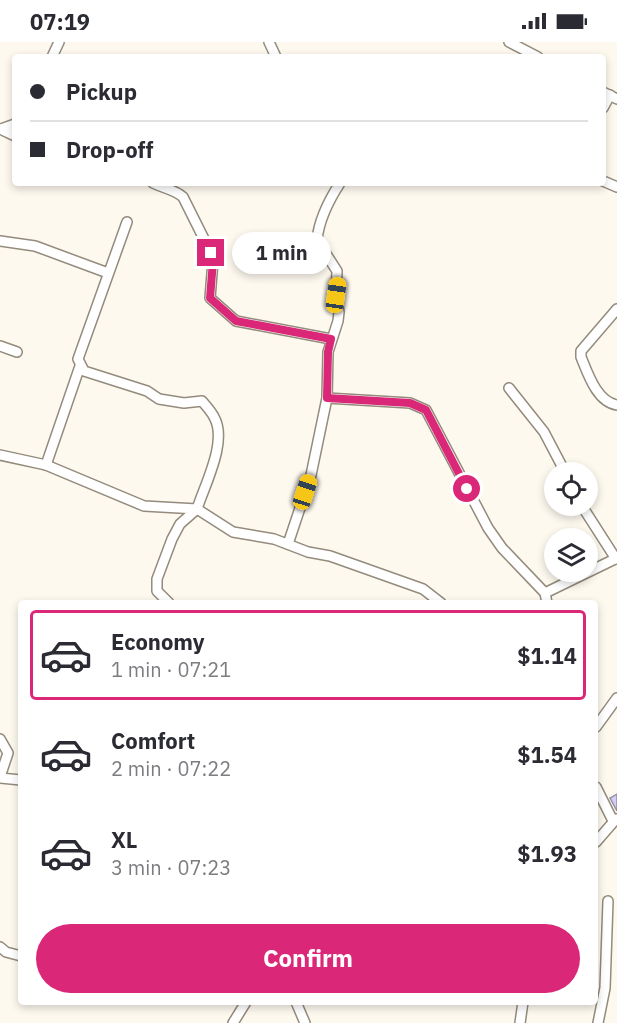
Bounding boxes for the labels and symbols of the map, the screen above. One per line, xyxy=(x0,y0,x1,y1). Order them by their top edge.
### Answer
callout: 1 min xyxy=(232,232,331,274)
route end xyxy=(197,239,224,266)
car xyxy=(325,276,347,314)
car xyxy=(291,472,319,512)
route start xyxy=(453,475,480,502)

